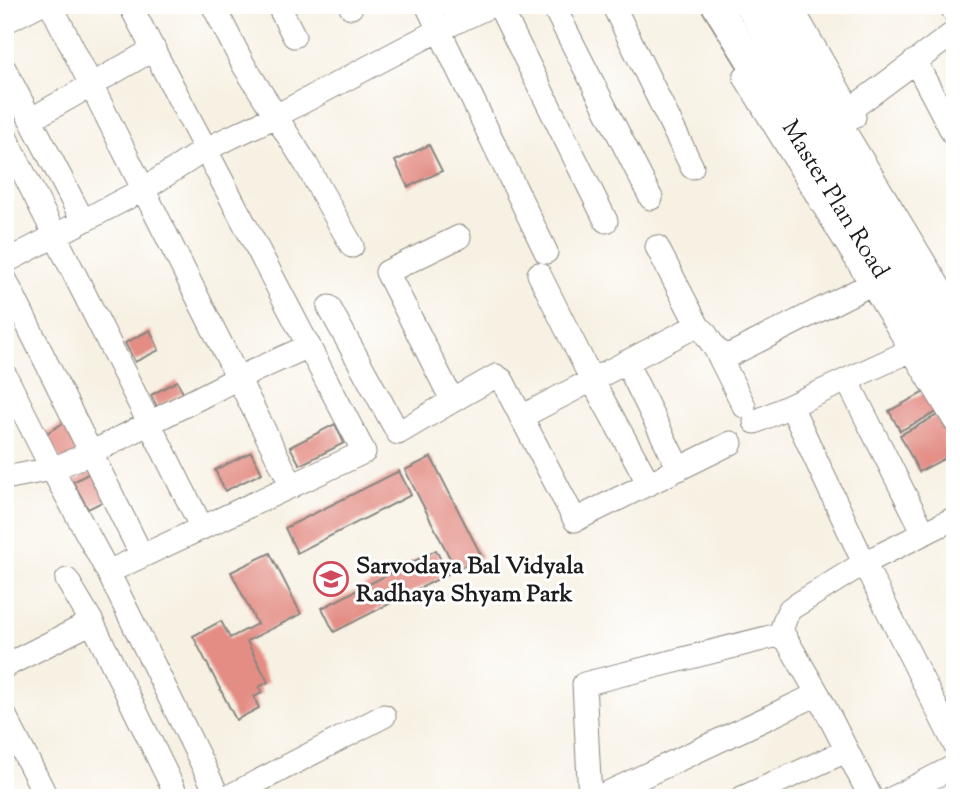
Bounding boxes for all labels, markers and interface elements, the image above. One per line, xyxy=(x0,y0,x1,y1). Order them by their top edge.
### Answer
street label: Master Plan Road xyxy=(772,114,897,286)
place label: Sarvodaya Bal Vidyala Radhaya Shyam Park xyxy=(356,550,585,612)
school or university icon: Sarvodaya Bal Vidyala Radhaya Shyam Park xyxy=(312,560,350,598)

